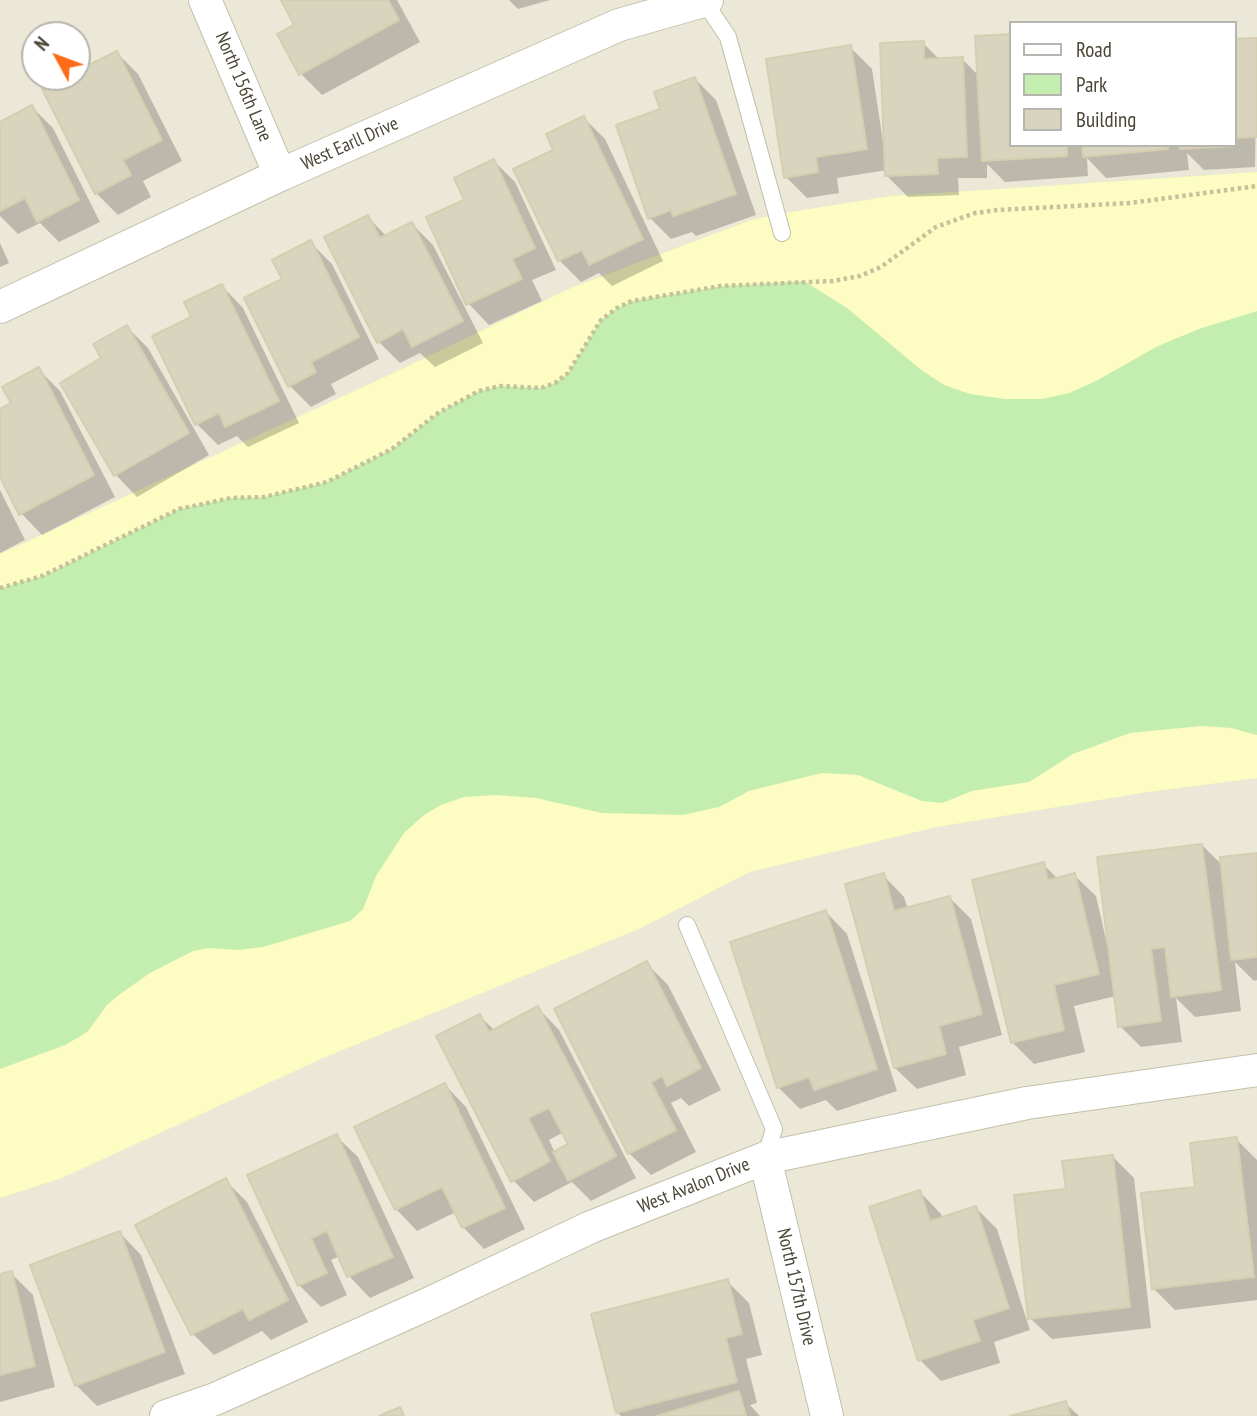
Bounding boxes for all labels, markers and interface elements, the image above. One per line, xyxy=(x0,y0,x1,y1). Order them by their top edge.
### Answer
north arrow xyxy=(21,21,91,91)
legend xyxy=(1009,21,1236,147)
street label: North 156th Lane xyxy=(210,29,276,145)
text: N xyxy=(29,32,54,55)
text: Road xyxy=(1076,36,1112,63)
text: Park xyxy=(1076,71,1107,98)
text: Building xyxy=(1076,106,1136,133)
street label: West Earll Drive xyxy=(298,112,402,176)
street label: West Avalon Drive xyxy=(635,1153,753,1219)
street label: North 157th Drive xyxy=(771,1226,821,1348)

